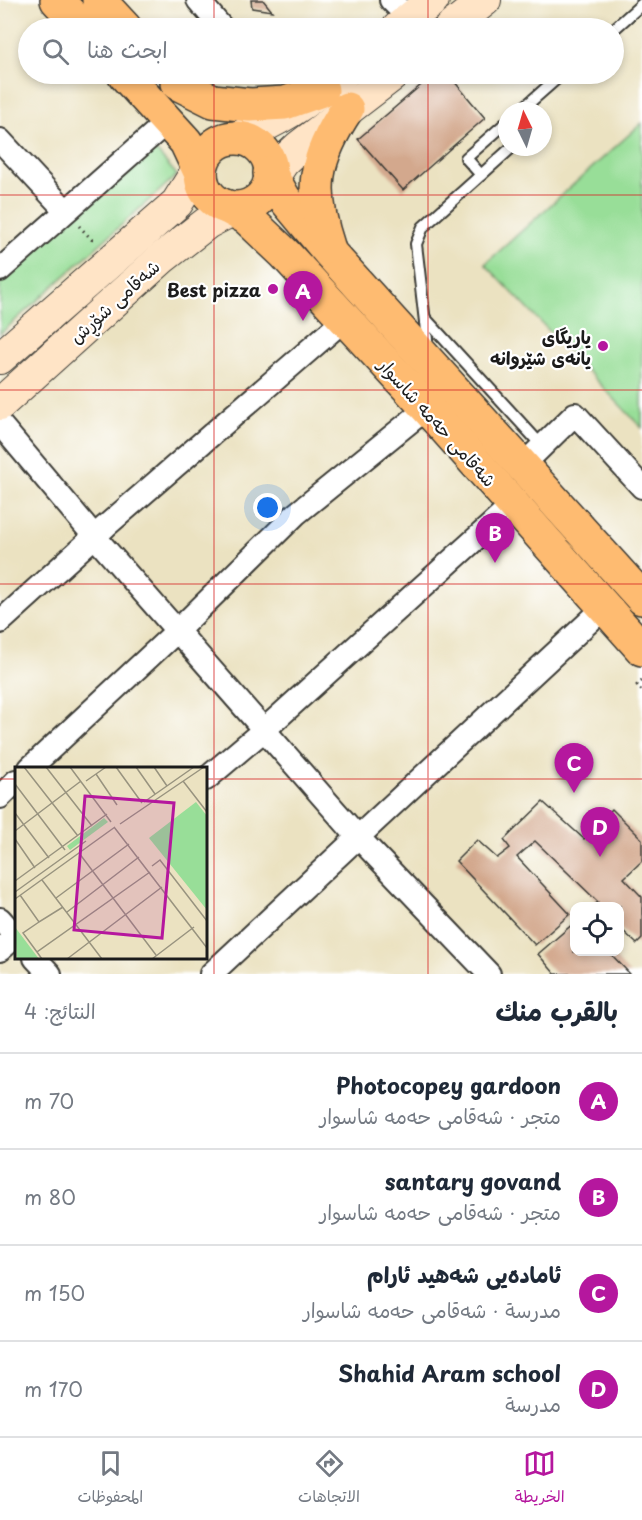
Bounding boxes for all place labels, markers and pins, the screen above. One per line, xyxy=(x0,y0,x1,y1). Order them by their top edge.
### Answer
pin: A xyxy=(284,272,322,321)
place label: Best pizza xyxy=(167,276,261,303)
marker: Best pizza xyxy=(266,282,280,296)
place label: یاریگای یانەی شێروانە xyxy=(490,323,591,371)
marker: یاریگای یانەی شێروانە xyxy=(596,339,610,353)
pin: B xyxy=(476,514,514,563)
pin: C xyxy=(554,744,594,793)
pin: D xyxy=(580,808,620,857)

